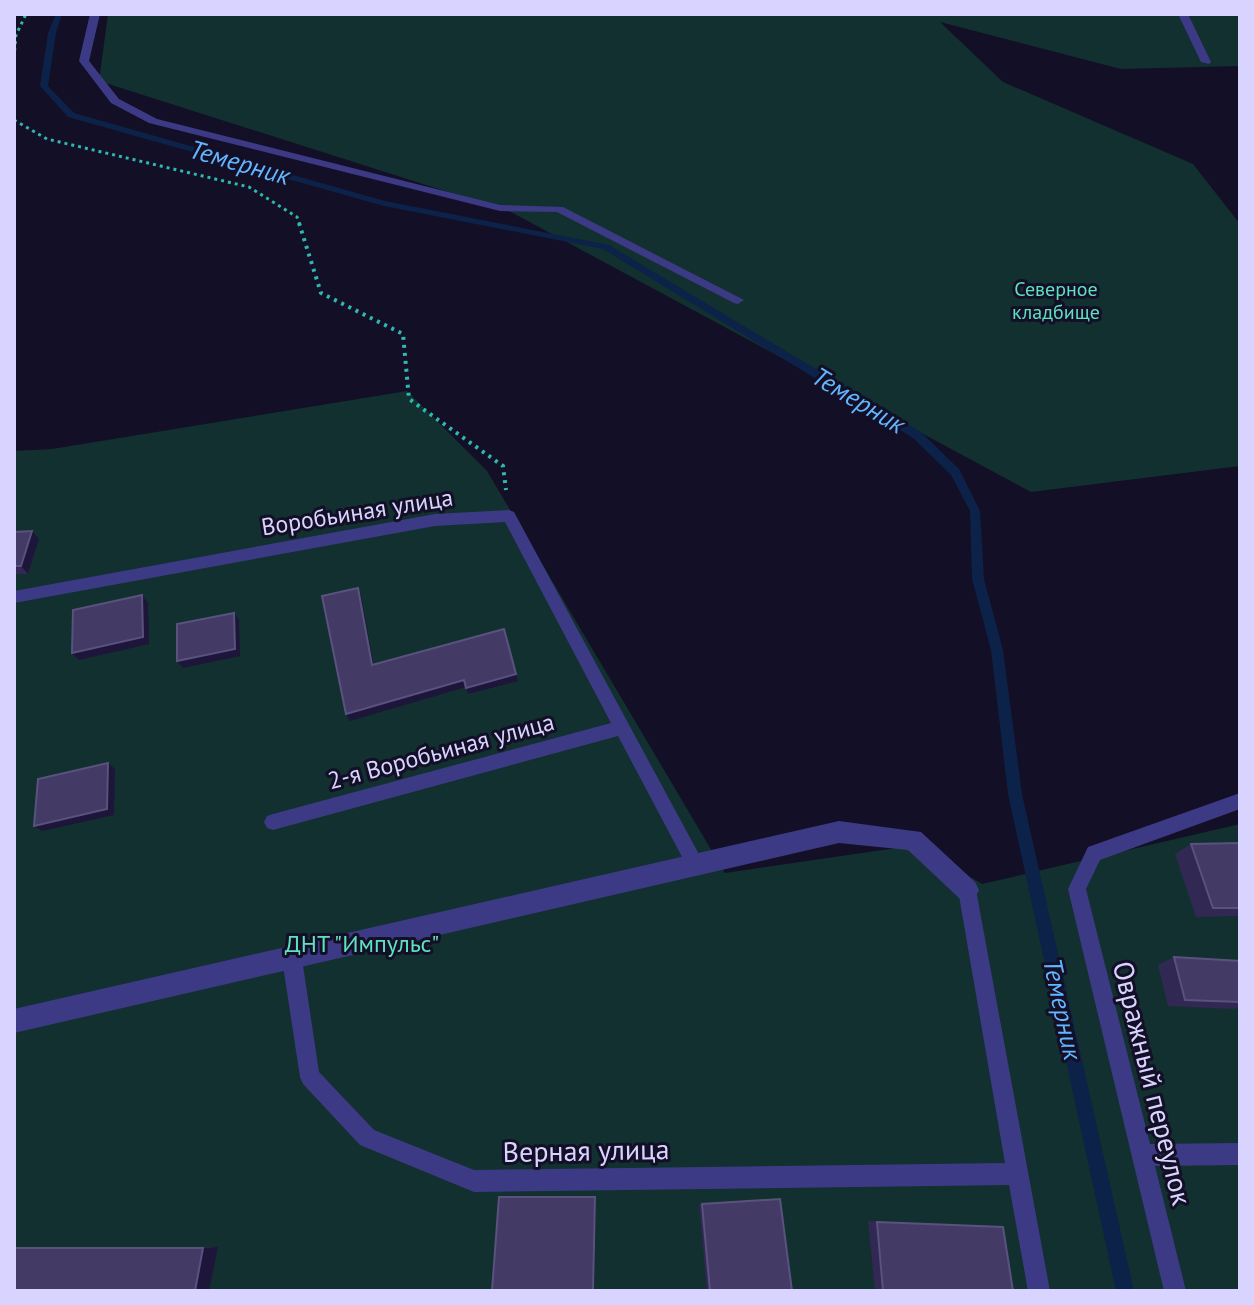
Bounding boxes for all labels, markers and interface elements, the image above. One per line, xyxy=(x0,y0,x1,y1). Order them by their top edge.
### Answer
water label: Темерник xyxy=(186,132,295,192)
park label: Северное кладбище xyxy=(1012,276,1100,325)
water label: Темерник xyxy=(806,359,913,441)
street label: Воробьиная улица xyxy=(259,482,455,542)
street label: 2-я Воробьиная улица xyxy=(324,706,558,796)
park label: ДНТ "Импульс" xyxy=(285,928,439,959)
water label: Темерник xyxy=(1036,955,1090,1064)
street label: Овражный переулок xyxy=(1105,957,1201,1209)
street label: Верная улица xyxy=(502,1130,670,1170)

